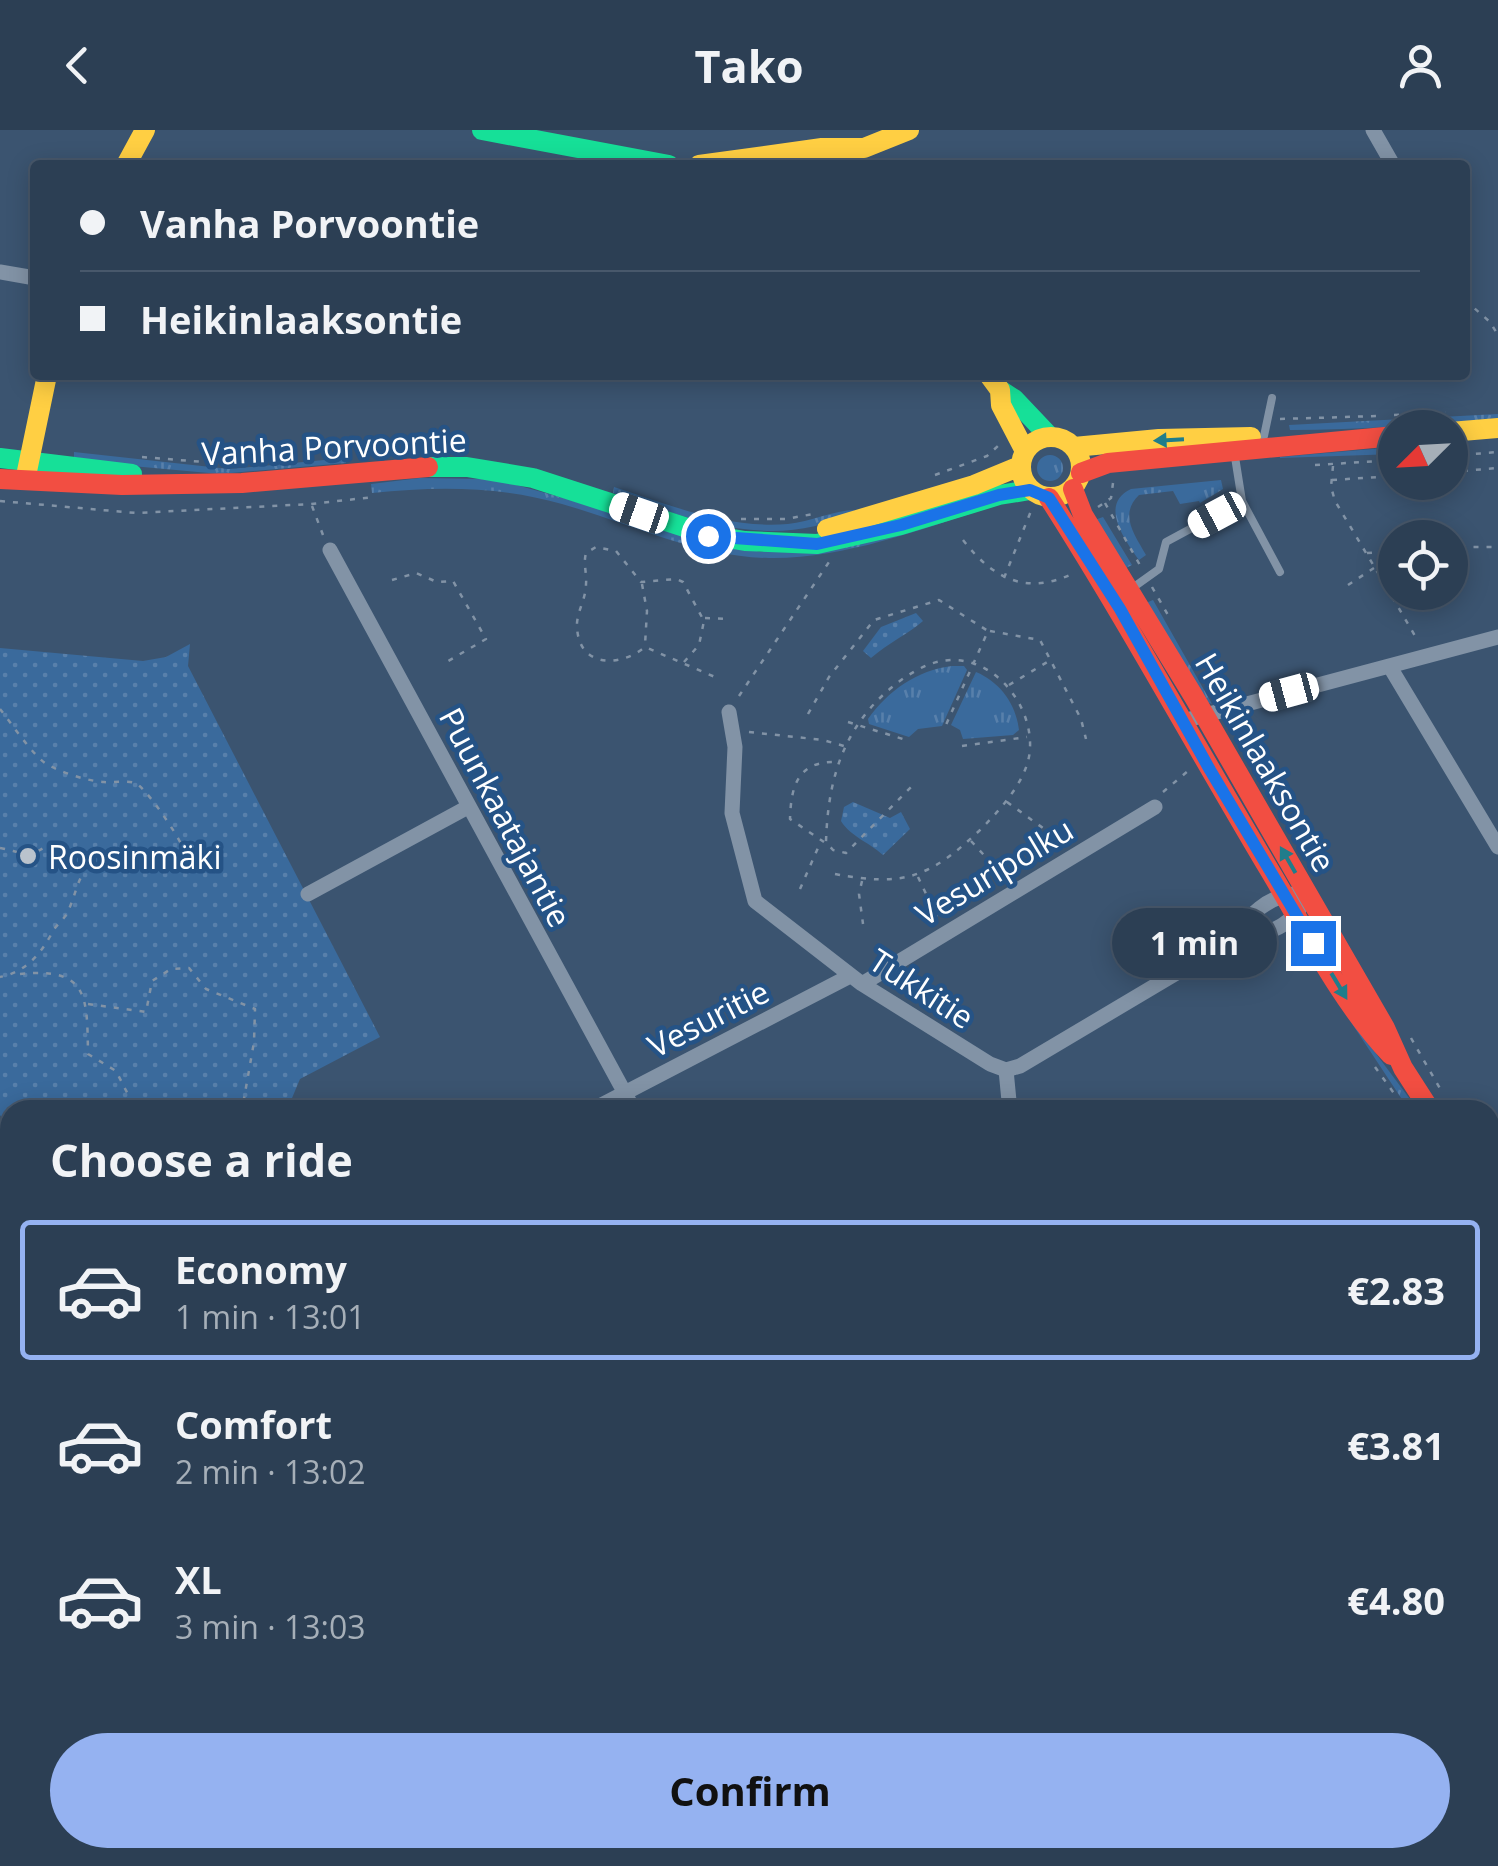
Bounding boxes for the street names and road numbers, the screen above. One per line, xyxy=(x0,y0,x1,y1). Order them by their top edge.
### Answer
street label: Vanha Porvoontie xyxy=(200,418,468,474)
street label: Heikinlaaksontie xyxy=(1186,645,1346,879)
street label: Puunkaatajantie xyxy=(430,700,582,934)
street label: Vesuripolku xyxy=(907,807,1081,935)
street label: Tukkitie xyxy=(861,938,983,1038)
street label: Vesuritie xyxy=(640,969,776,1067)

